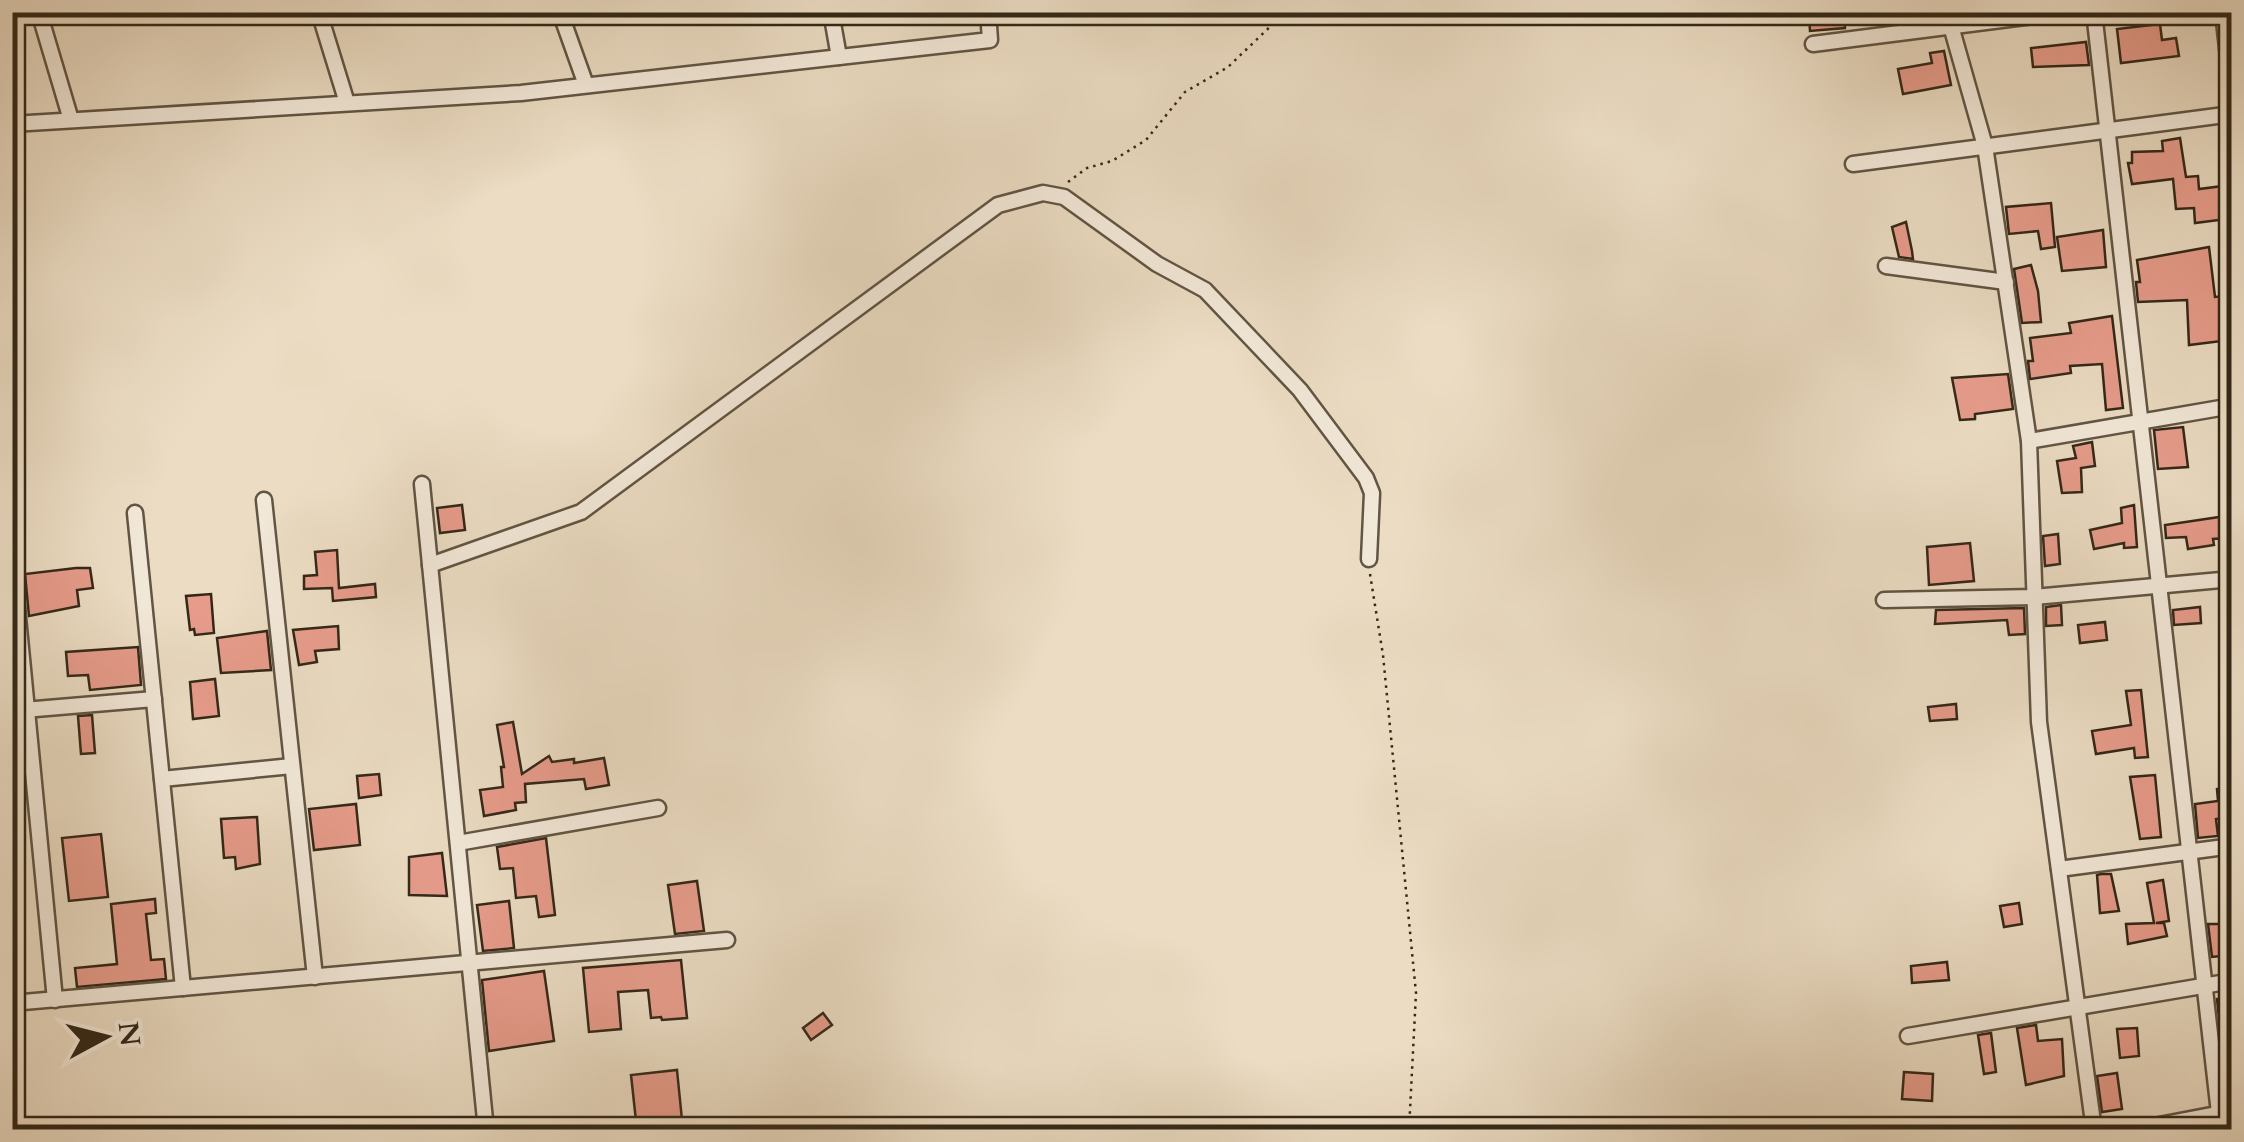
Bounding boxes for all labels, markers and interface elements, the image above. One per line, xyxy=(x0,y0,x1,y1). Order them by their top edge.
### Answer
north arrow xyxy=(55,987,155,1087)
text: N xyxy=(108,1020,149,1048)

